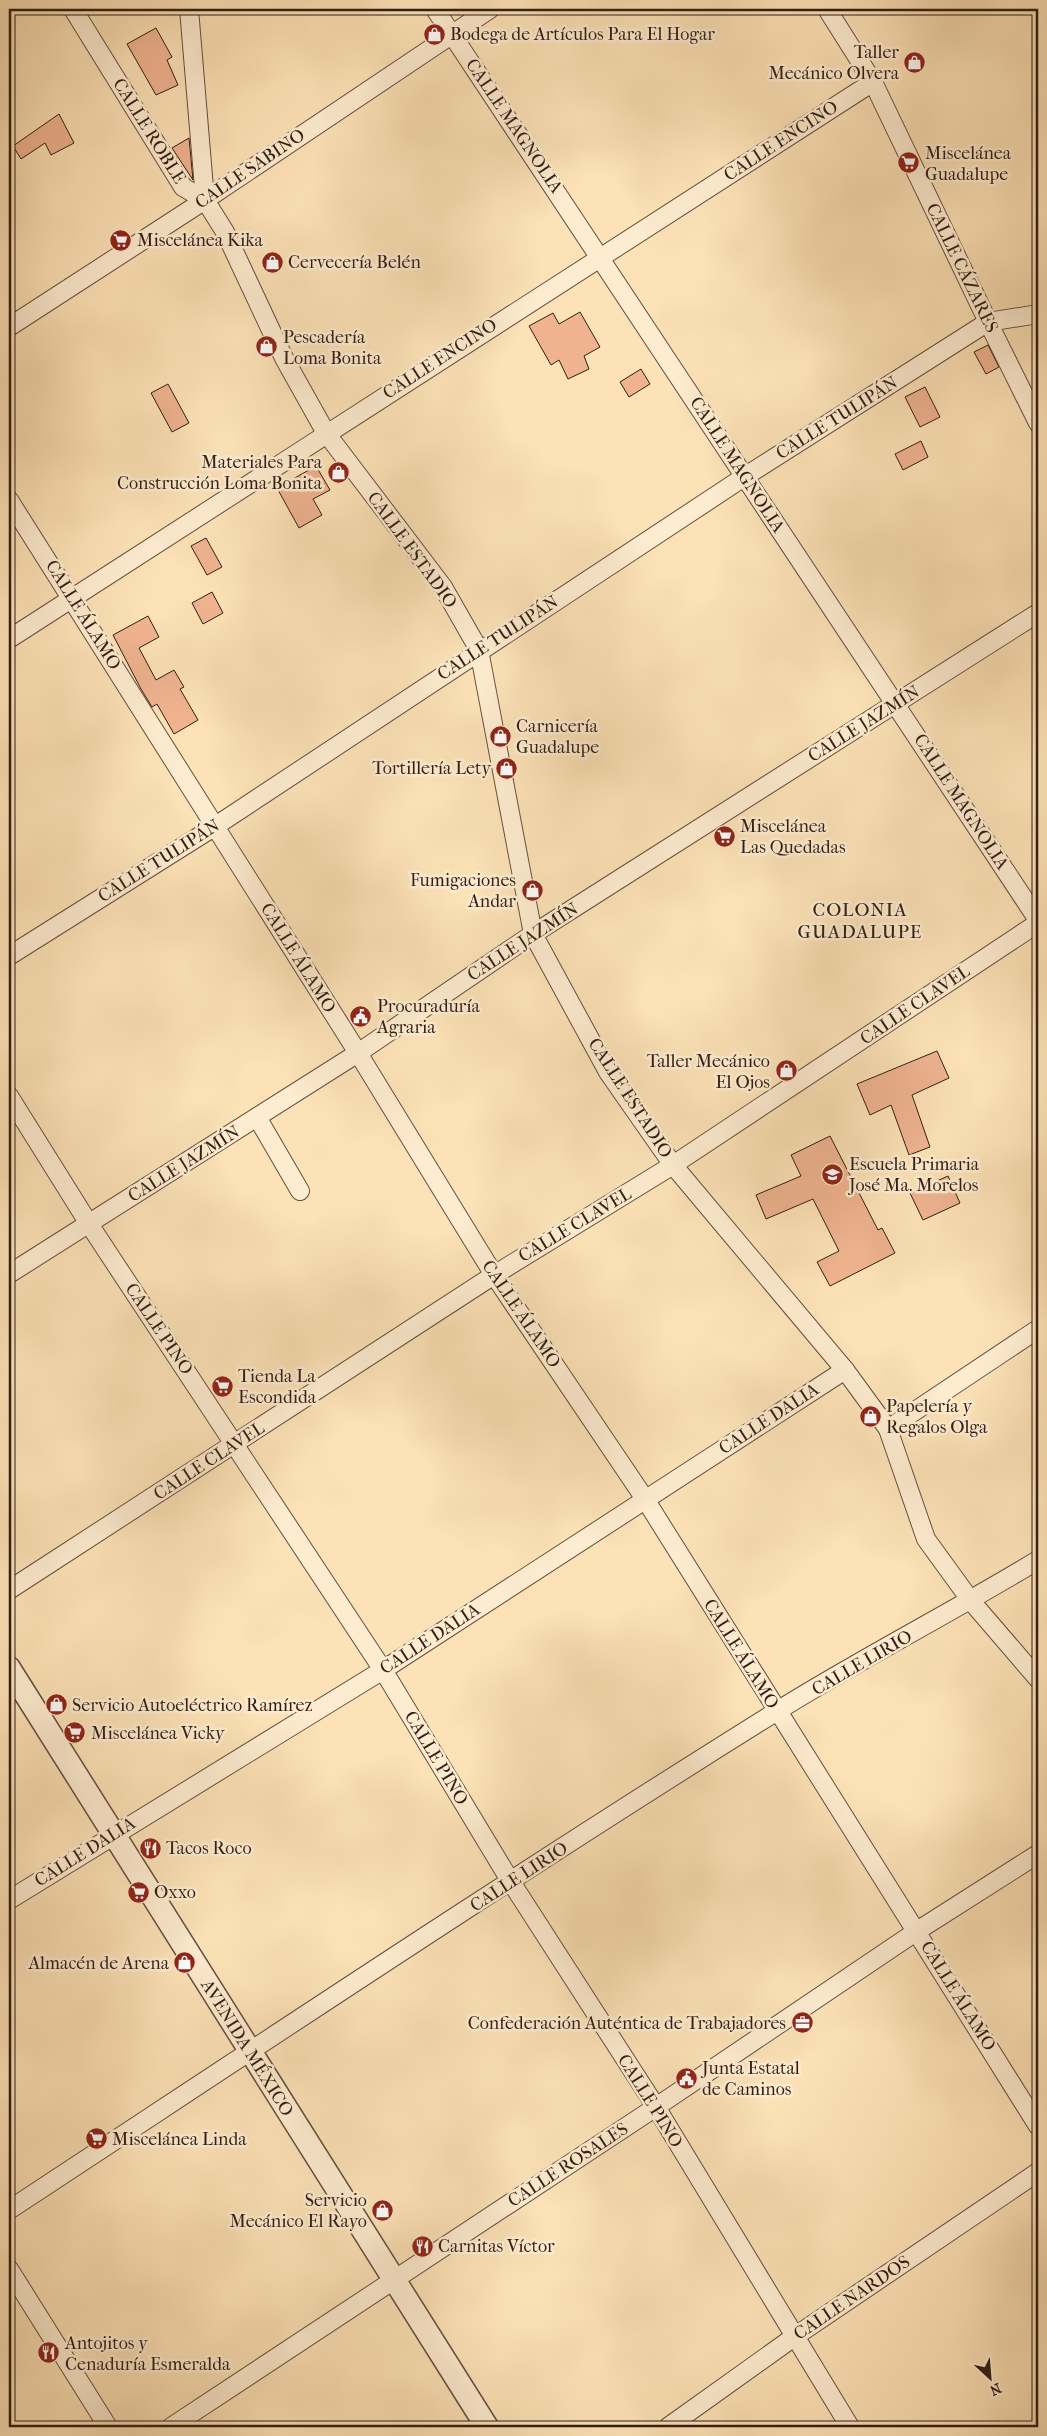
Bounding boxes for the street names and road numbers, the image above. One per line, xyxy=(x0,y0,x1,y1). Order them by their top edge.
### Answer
street label: CALLE MAGNOLIA xyxy=(461,55,567,198)
street label: CALLE ROBLE xyxy=(108,74,190,188)
street label: CALLE ENCINO xyxy=(720,96,842,186)
street label: CALLE SABINO xyxy=(191,125,309,213)
street label: CALLE CÁZARES xyxy=(922,199,1003,336)
street label: CALLE ENCINO xyxy=(379,314,501,404)
street label: CALLE TULIPÁN xyxy=(772,371,902,464)
street label: CALLE MAGNOLIA xyxy=(685,393,789,537)
street label: CALLE ESTADIO xyxy=(363,488,461,612)
street label: CALLE ÁLAMO xyxy=(41,556,126,674)
street label: CALLE TULIPÁN xyxy=(433,590,563,685)
street label: CALLE JAZMÍN xyxy=(804,680,924,767)
street label: CALLE MAGNOLIA xyxy=(909,730,1013,874)
street label: CALLE TULIPÁN xyxy=(94,814,224,907)
street label: CALLE JAZMÍN xyxy=(463,897,583,986)
street label: CALLE ÁLAMO xyxy=(256,899,341,1017)
street label: CALLE CLAVEL xyxy=(856,961,974,1049)
street label: CALLE ESTADIO xyxy=(583,1034,677,1162)
street label: CALLE JAZMÍN xyxy=(124,1120,244,1207)
street label: CALLE CLAVEL xyxy=(515,1183,635,1267)
street label: CALLE ÁLAMO xyxy=(477,1256,566,1372)
street label: CALLE PINO xyxy=(121,1279,197,1379)
street label: CALLE DALIA xyxy=(715,1379,823,1459)
street label: CALLE CLAVEL xyxy=(150,1417,268,1505)
street label: CALLE ÁLAMO xyxy=(699,1595,784,1713)
street label: CALLE DALIA xyxy=(376,1599,484,1679)
street label: CALLE LIRIO xyxy=(808,1626,916,1700)
street label: CALLE PINO xyxy=(400,1707,472,1809)
street label: CALLE DALIA xyxy=(31,1813,140,1891)
street label: CALLE LIRIO xyxy=(466,1838,572,1916)
street label: CALLE ÁLAMO xyxy=(916,1937,1001,2055)
street label: AVENIDA MÉXICO xyxy=(196,1974,298,2120)
street label: CALLE PINO xyxy=(613,2051,687,2151)
street label: CALLE ROSALES xyxy=(504,2118,632,2212)
street label: CALLE NARDOS xyxy=(790,2251,914,2345)

